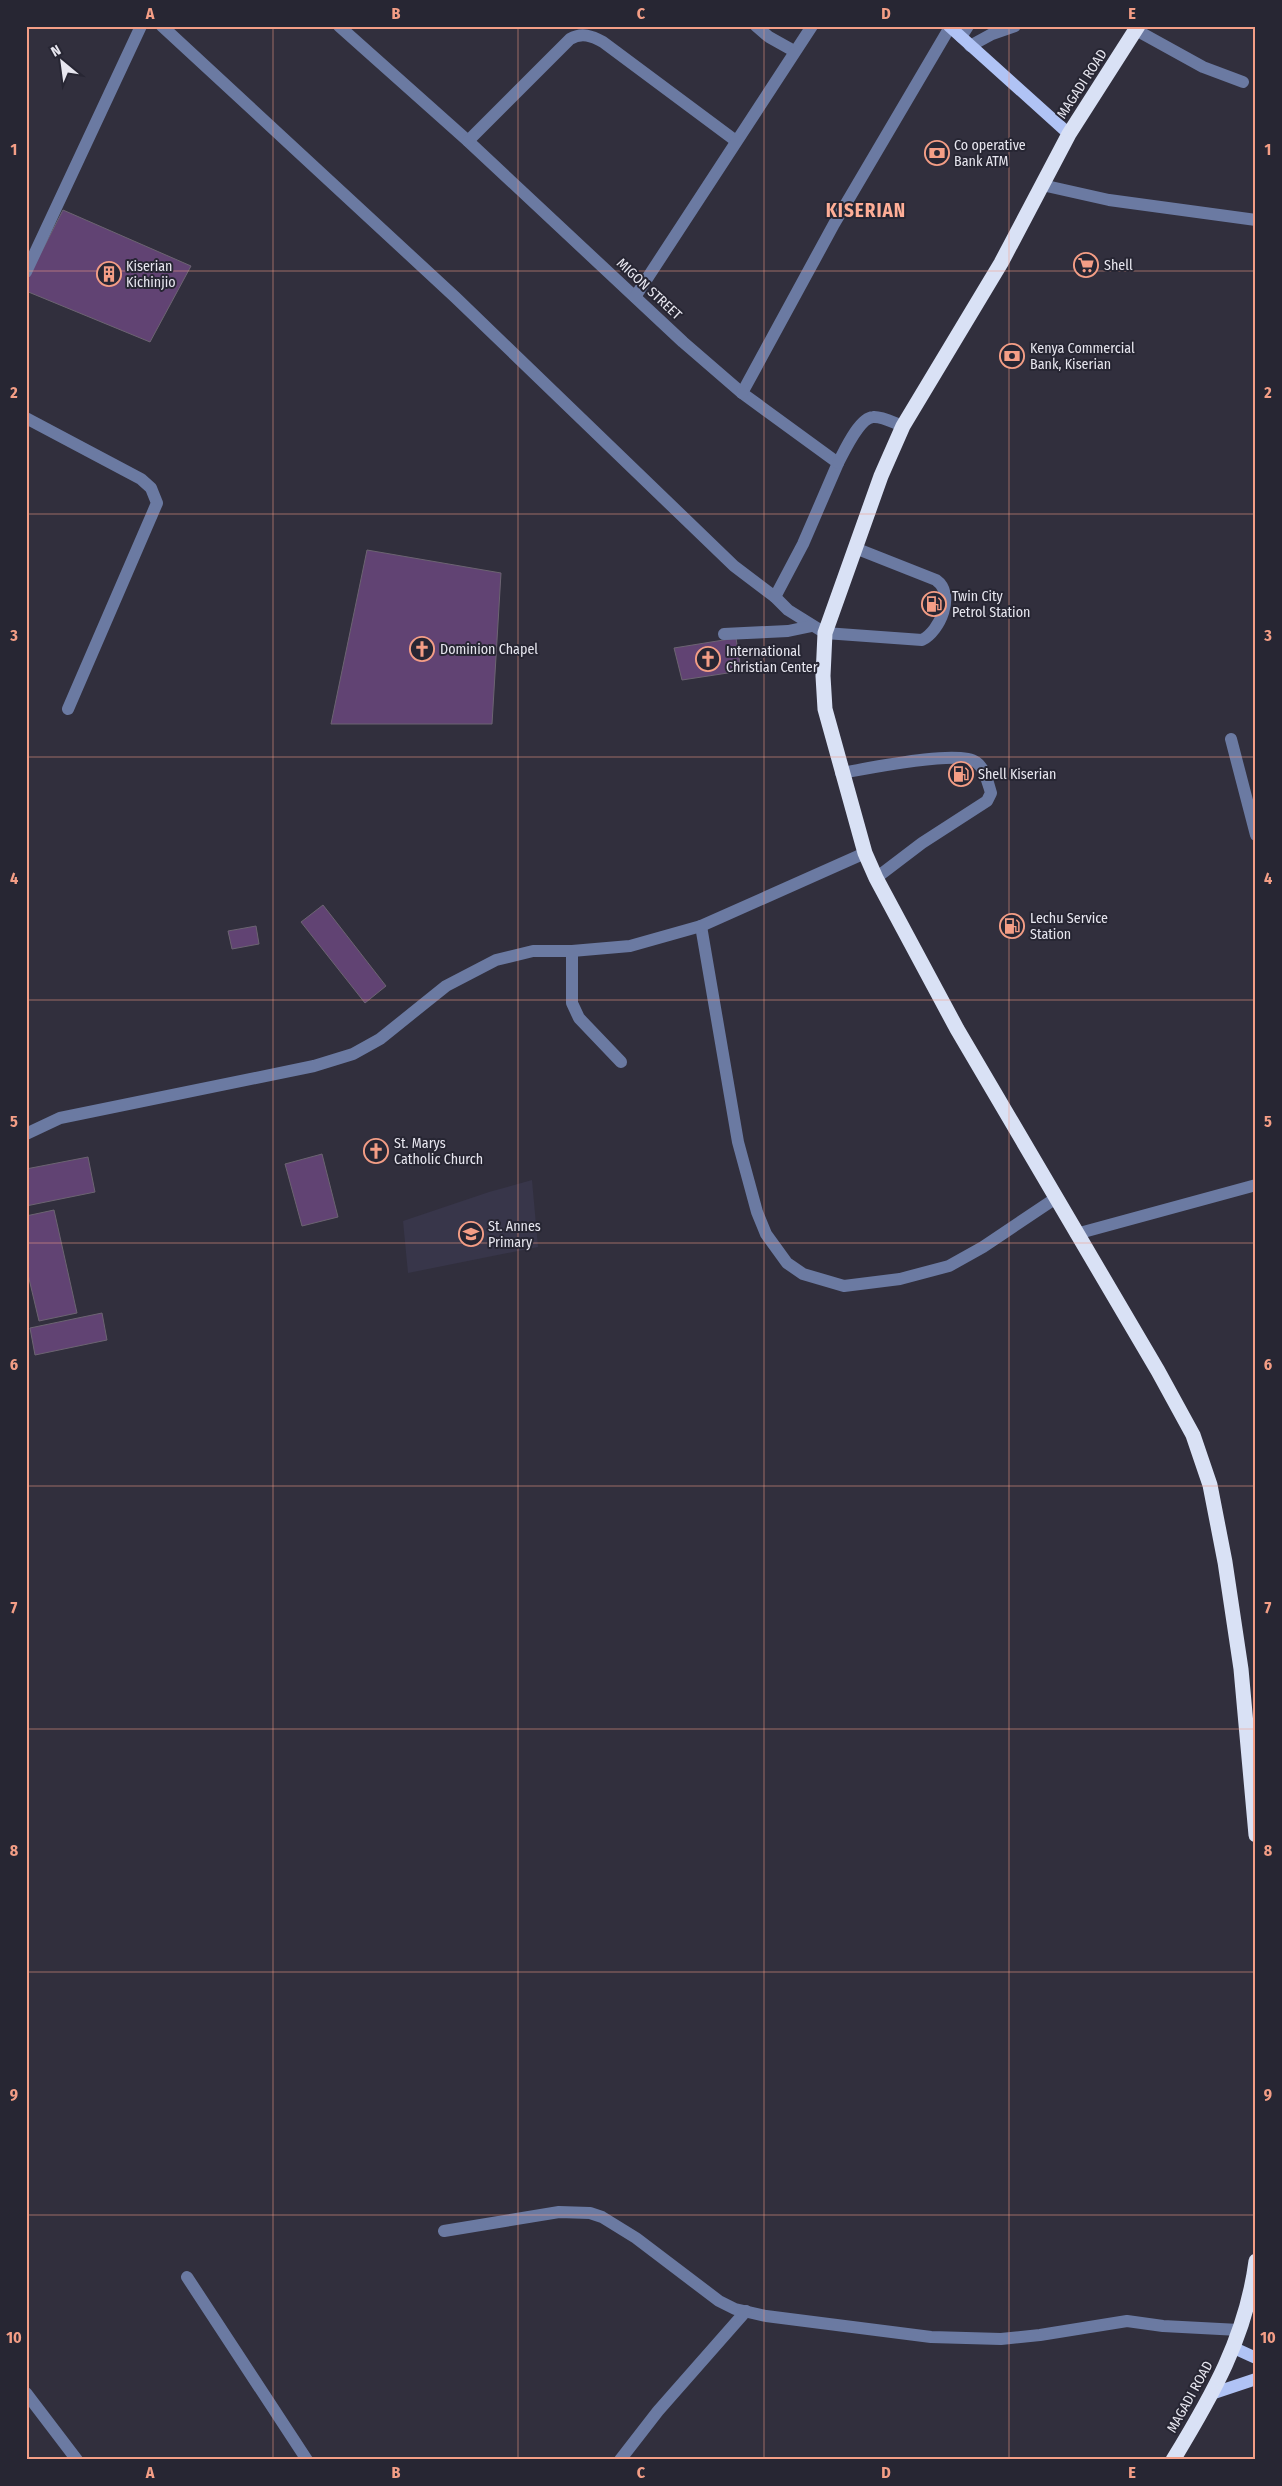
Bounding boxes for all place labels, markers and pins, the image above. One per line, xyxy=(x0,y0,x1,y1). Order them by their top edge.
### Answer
place label: Co operative Bank ATM xyxy=(954,137,1026,170)
bank icon: Co operative Bank ATM xyxy=(924,140,950,166)
supermarket icon: Shell xyxy=(1073,252,1099,278)
place label: Shell xyxy=(1104,257,1133,274)
place label: Kiserian Kichinjio xyxy=(126,258,176,291)
building icon: Kiserian Kichinjio xyxy=(96,261,122,287)
place label: Kenya Commercial Bank, Kiserian xyxy=(1030,340,1135,373)
bank icon: Kenya Commercial Bank, Kiserian xyxy=(999,343,1025,369)
place label: Twin City Petrol Station xyxy=(952,588,1030,621)
fuel station icon: Twin City Petrol Station xyxy=(921,591,947,617)
church icon: Dominion Chapel xyxy=(409,636,435,662)
place label: Dominion Chapel xyxy=(440,641,538,658)
place label: International Christian Center xyxy=(726,643,818,676)
church icon: International Christian Center xyxy=(695,646,721,672)
fuel station icon: Shell Kiserian xyxy=(948,761,974,787)
place label: Shell Kiserian xyxy=(978,766,1056,783)
place label: Lechu Service Station xyxy=(1030,910,1108,943)
fuel station icon: Lechu Service Station xyxy=(999,913,1025,939)
place label: St. Marys Catholic Church xyxy=(394,1135,483,1168)
church icon: St. Marys Catholic Church xyxy=(363,1138,389,1164)
place label: St. Annes Primary xyxy=(488,1218,541,1251)
school or university icon: St. Annes Primary xyxy=(458,1221,484,1247)

